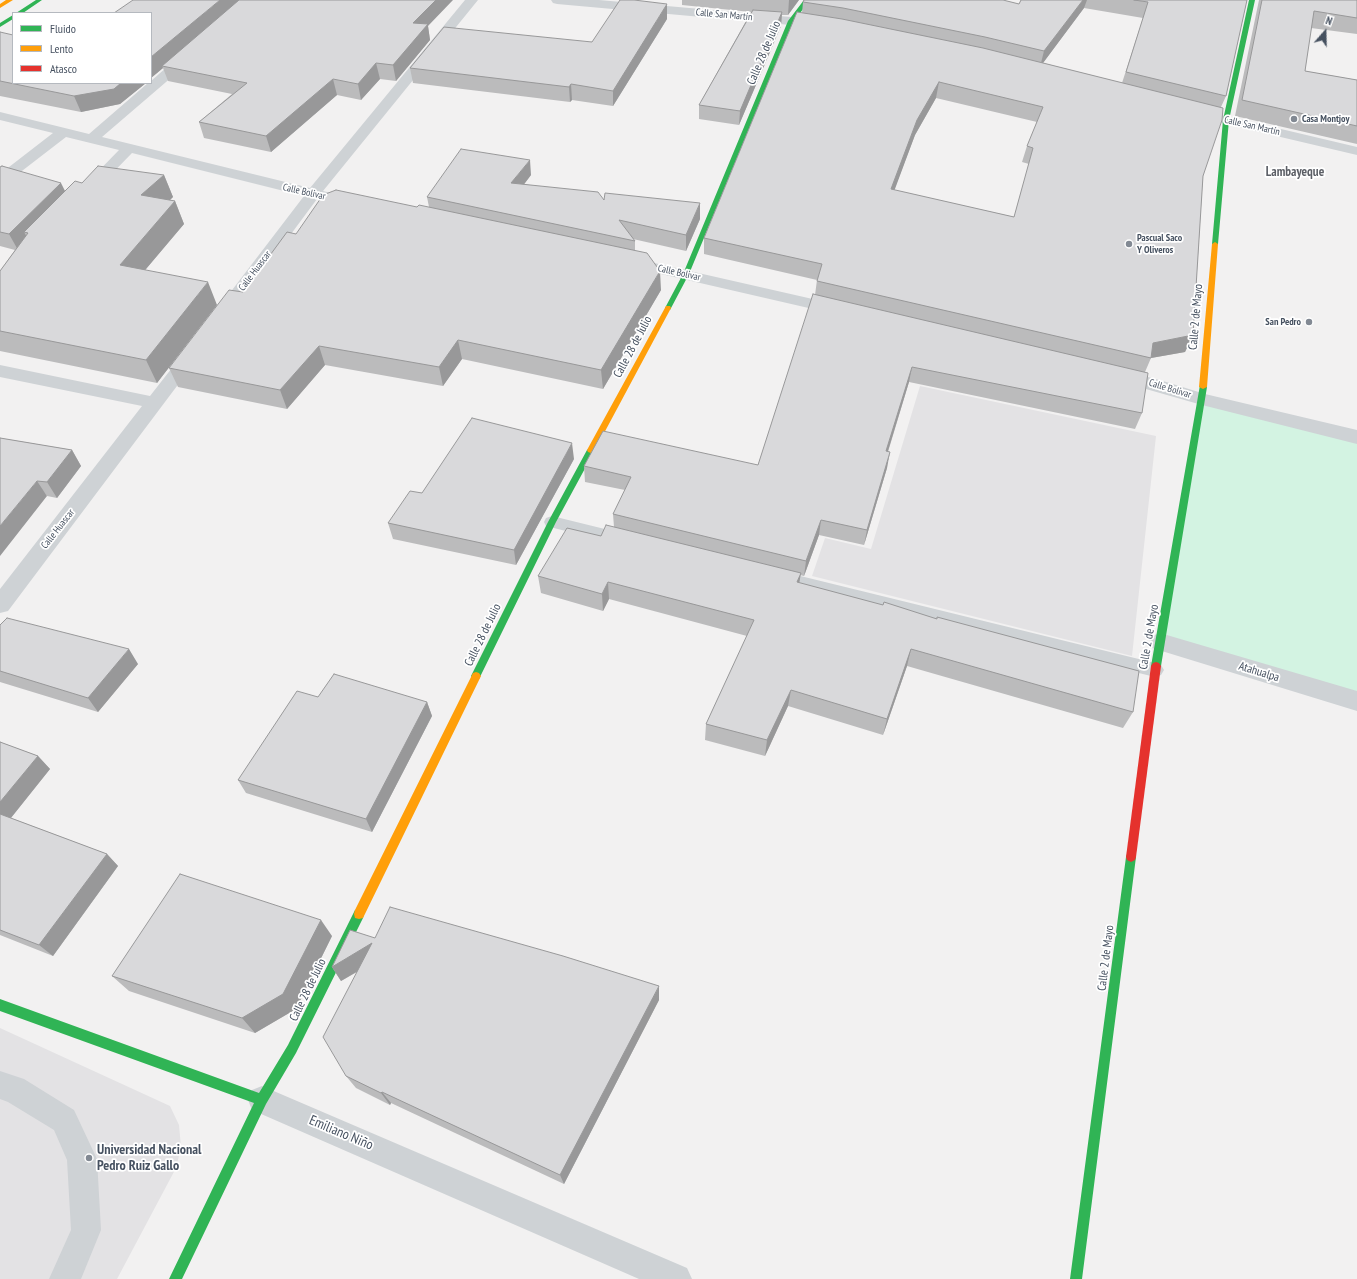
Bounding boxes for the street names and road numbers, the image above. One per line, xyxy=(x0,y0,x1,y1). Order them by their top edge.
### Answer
street label: Calle San Martín xyxy=(695,7,753,23)
street label: Calle 28 de Julio xyxy=(744,19,784,87)
street label: Calle San Martín xyxy=(1223,114,1281,138)
street label: Calle Bolivar xyxy=(281,181,327,203)
street label: Calle Huascar xyxy=(236,249,274,293)
street label: Calle Bolivar xyxy=(656,262,702,284)
street label: Calle 2 de Mayo xyxy=(1186,283,1206,351)
street label: Calle 28 de Julio xyxy=(611,314,655,380)
street label: Calle Bolivar xyxy=(1147,377,1193,401)
street label: Calle Huascar xyxy=(39,507,77,551)
street label: Calle 28 de Julio xyxy=(462,601,504,669)
street label: Calle 2 de Mayo xyxy=(1136,603,1162,671)
street label: Atahualpa xyxy=(1237,659,1281,685)
street label: Calle 2 de Mayo xyxy=(1095,924,1117,992)
street label: Calle 28 de Julio xyxy=(287,956,329,1024)
street label: Emiliano Niño xyxy=(306,1112,376,1154)

